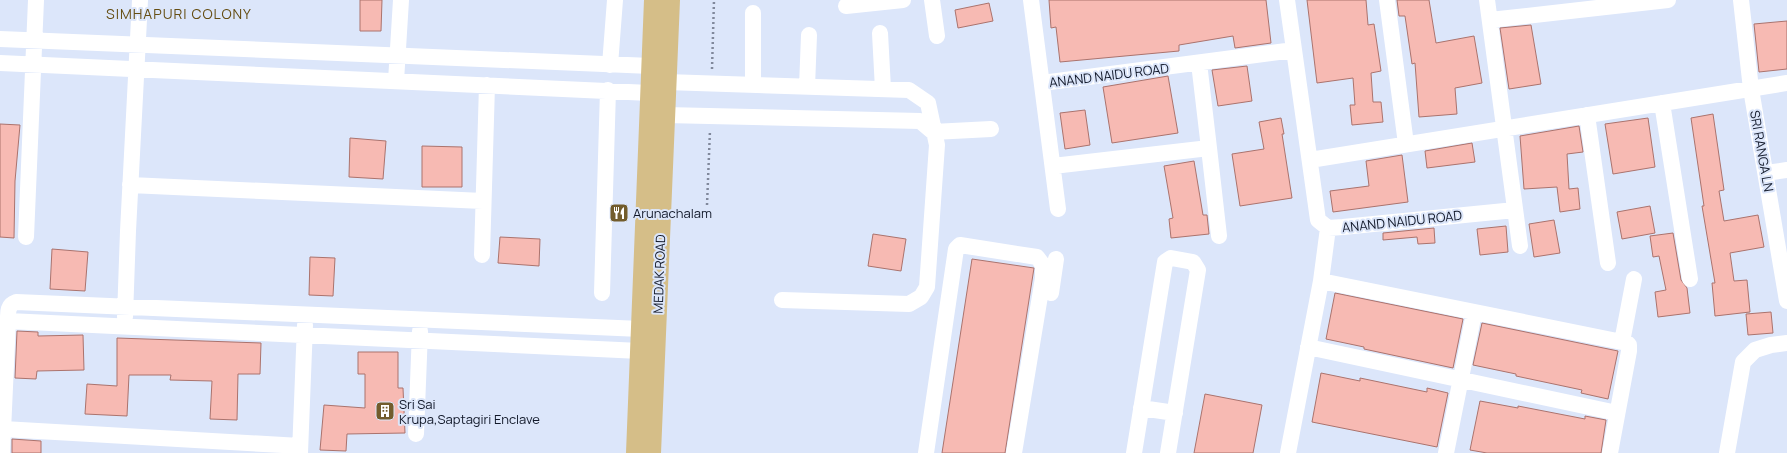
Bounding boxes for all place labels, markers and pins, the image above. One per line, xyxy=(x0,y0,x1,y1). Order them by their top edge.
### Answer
restaurant icon: Arunachalam xyxy=(608,202,630,224)
place label: Arunachalam xyxy=(633,204,712,222)
place label: Sri Sai Krupa,Saptagiri Enclave xyxy=(399,395,540,428)
building icon: Sri Sai Krupa,Saptagiri Enclave xyxy=(374,400,396,422)

